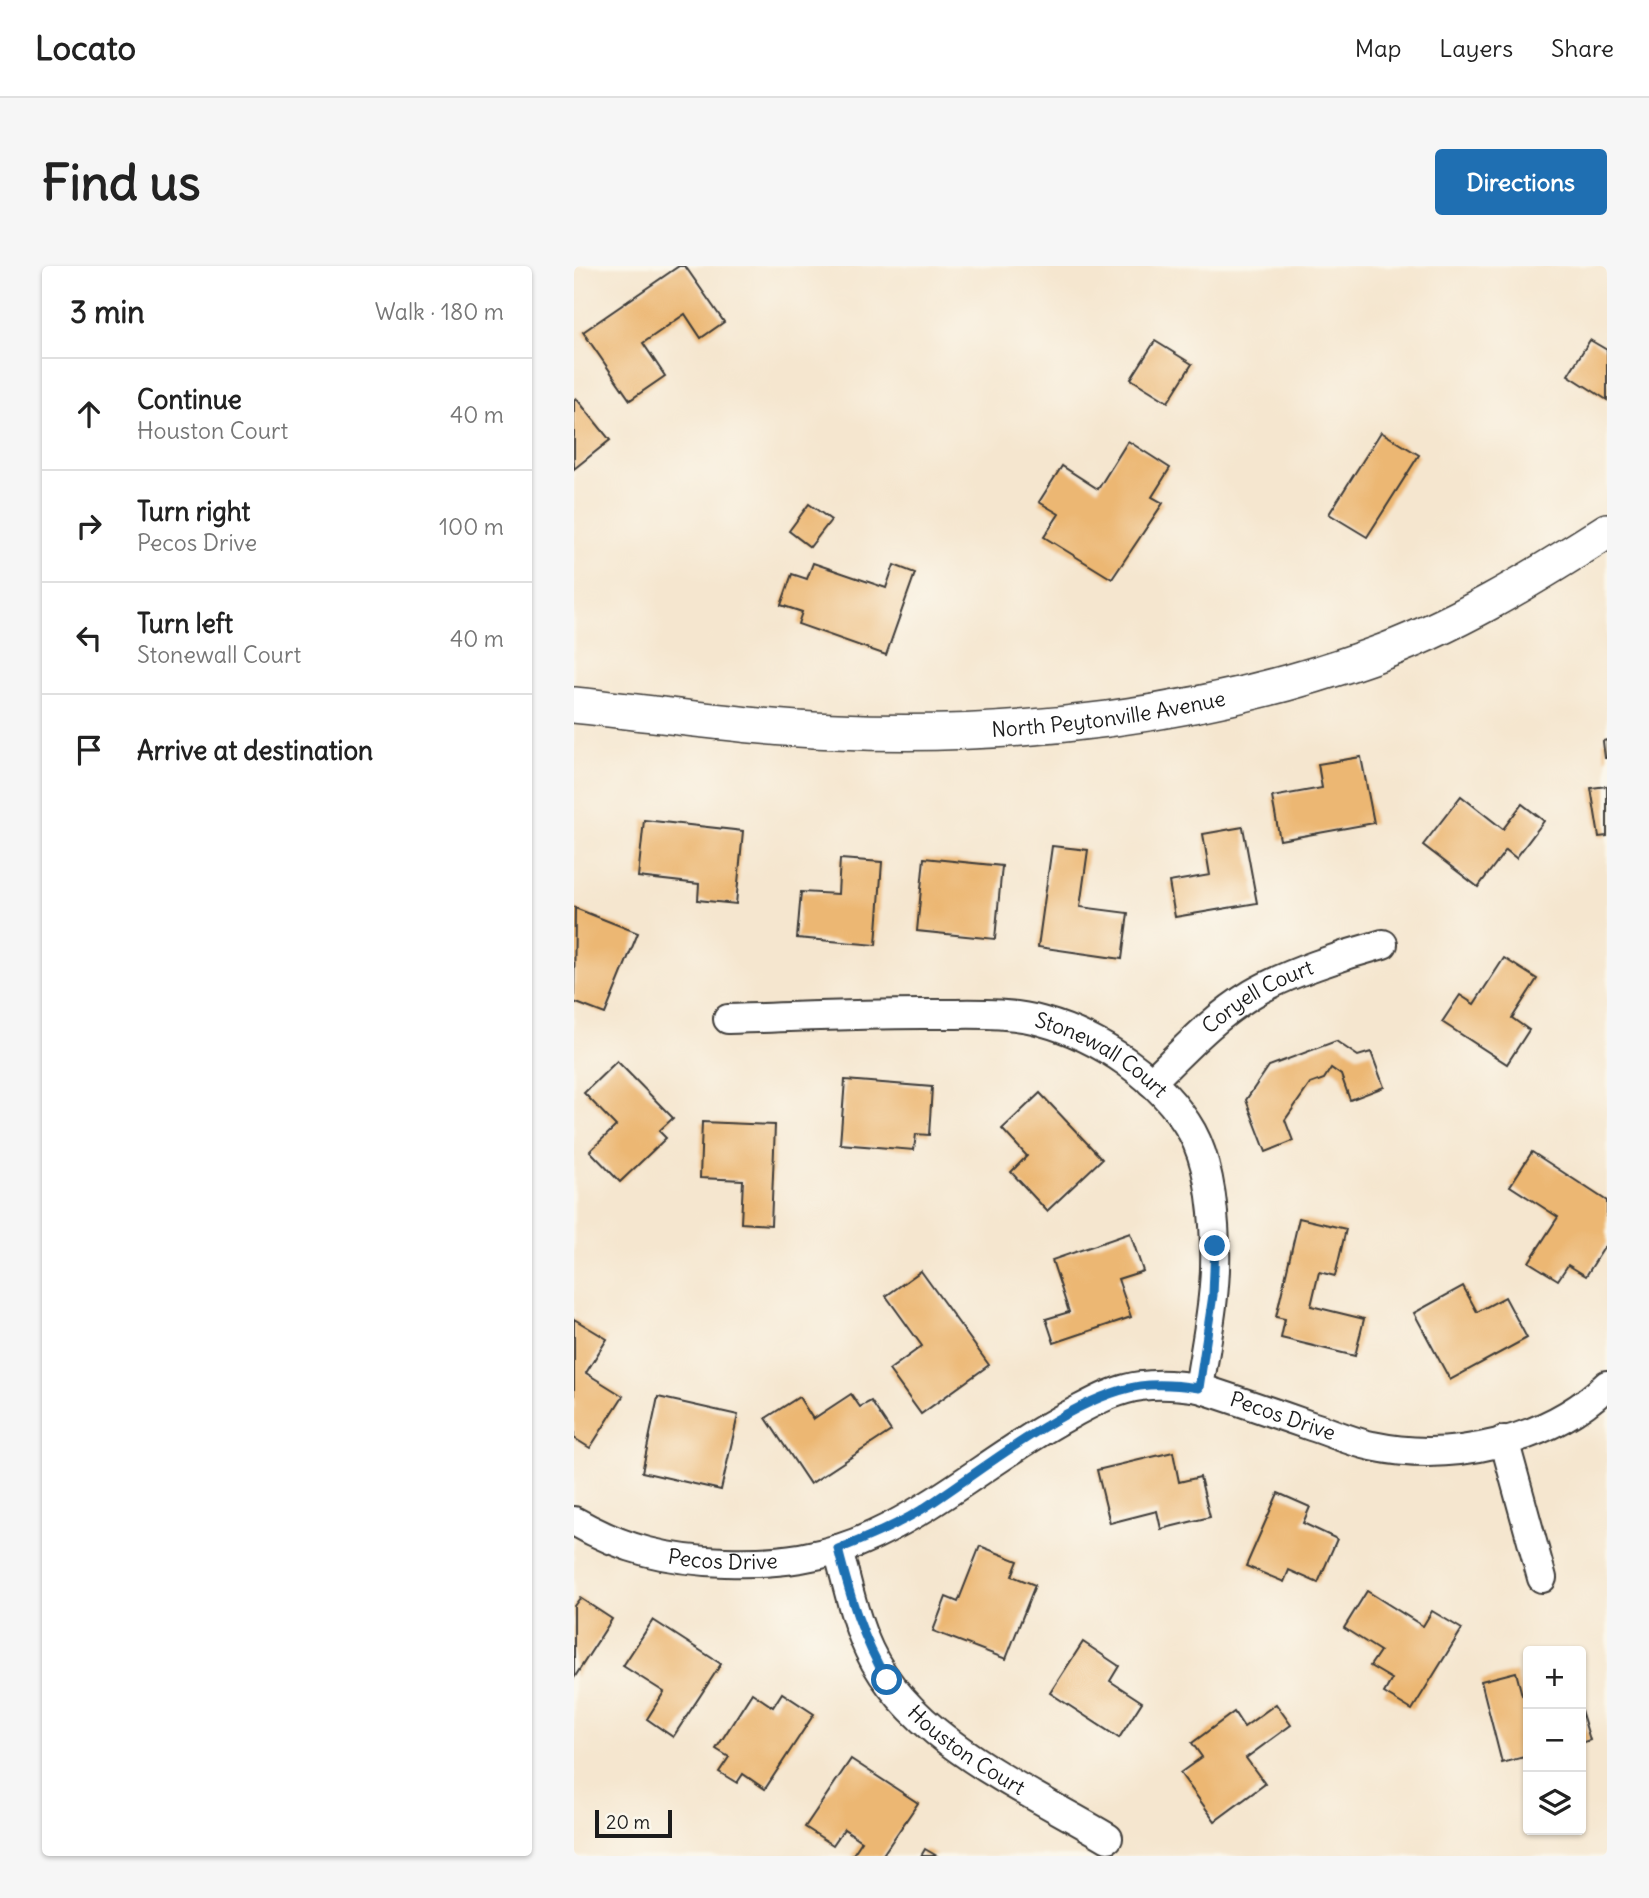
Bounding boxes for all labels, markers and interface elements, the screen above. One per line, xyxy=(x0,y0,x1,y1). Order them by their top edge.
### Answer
text: Locato xyxy=(35,27,136,69)
text: Map xyxy=(1355,33,1401,63)
text: Layers xyxy=(1439,33,1513,63)
text: Share xyxy=(1551,33,1614,63)
button: Directions xyxy=(1435,149,1607,215)
text: Find us xyxy=(42,152,200,213)
text: 3 min xyxy=(70,293,145,331)
text: Walk · 180 m xyxy=(375,297,504,326)
text: Continue xyxy=(137,383,242,416)
icon: ahead xyxy=(70,395,108,433)
text: 40 m xyxy=(450,400,504,429)
text: Houston Court xyxy=(137,416,288,445)
text: Turn right xyxy=(137,495,250,528)
icon: right xyxy=(70,507,108,545)
text: 100 m xyxy=(439,512,504,541)
text: Pecos Drive xyxy=(137,528,257,557)
text: Turn left xyxy=(137,607,233,640)
icon: left xyxy=(70,619,108,657)
text: 40 m xyxy=(450,624,504,653)
text: Stonewall Court xyxy=(137,640,301,669)
street label: North Peytonville Avenue xyxy=(991,684,1228,743)
icon: arrive xyxy=(70,731,108,769)
text: Arrive at destination xyxy=(137,734,373,767)
street label: Coryell Court xyxy=(1196,954,1317,1039)
street label: Stonewall Court xyxy=(1032,1006,1174,1103)
route end xyxy=(1199,1230,1230,1261)
street label: Pecos Drive xyxy=(1227,1385,1339,1446)
street label: Pecos Drive xyxy=(666,1543,779,1575)
map controls xyxy=(1523,1646,1586,1835)
button: + xyxy=(1523,1646,1586,1709)
route start xyxy=(871,1664,902,1695)
street label: Houston Court xyxy=(902,1699,1030,1801)
button: − xyxy=(1523,1709,1586,1772)
button: layers xyxy=(1523,1772,1586,1835)
scale bar xyxy=(595,1807,672,1839)
text: 20 m xyxy=(606,1810,650,1834)

